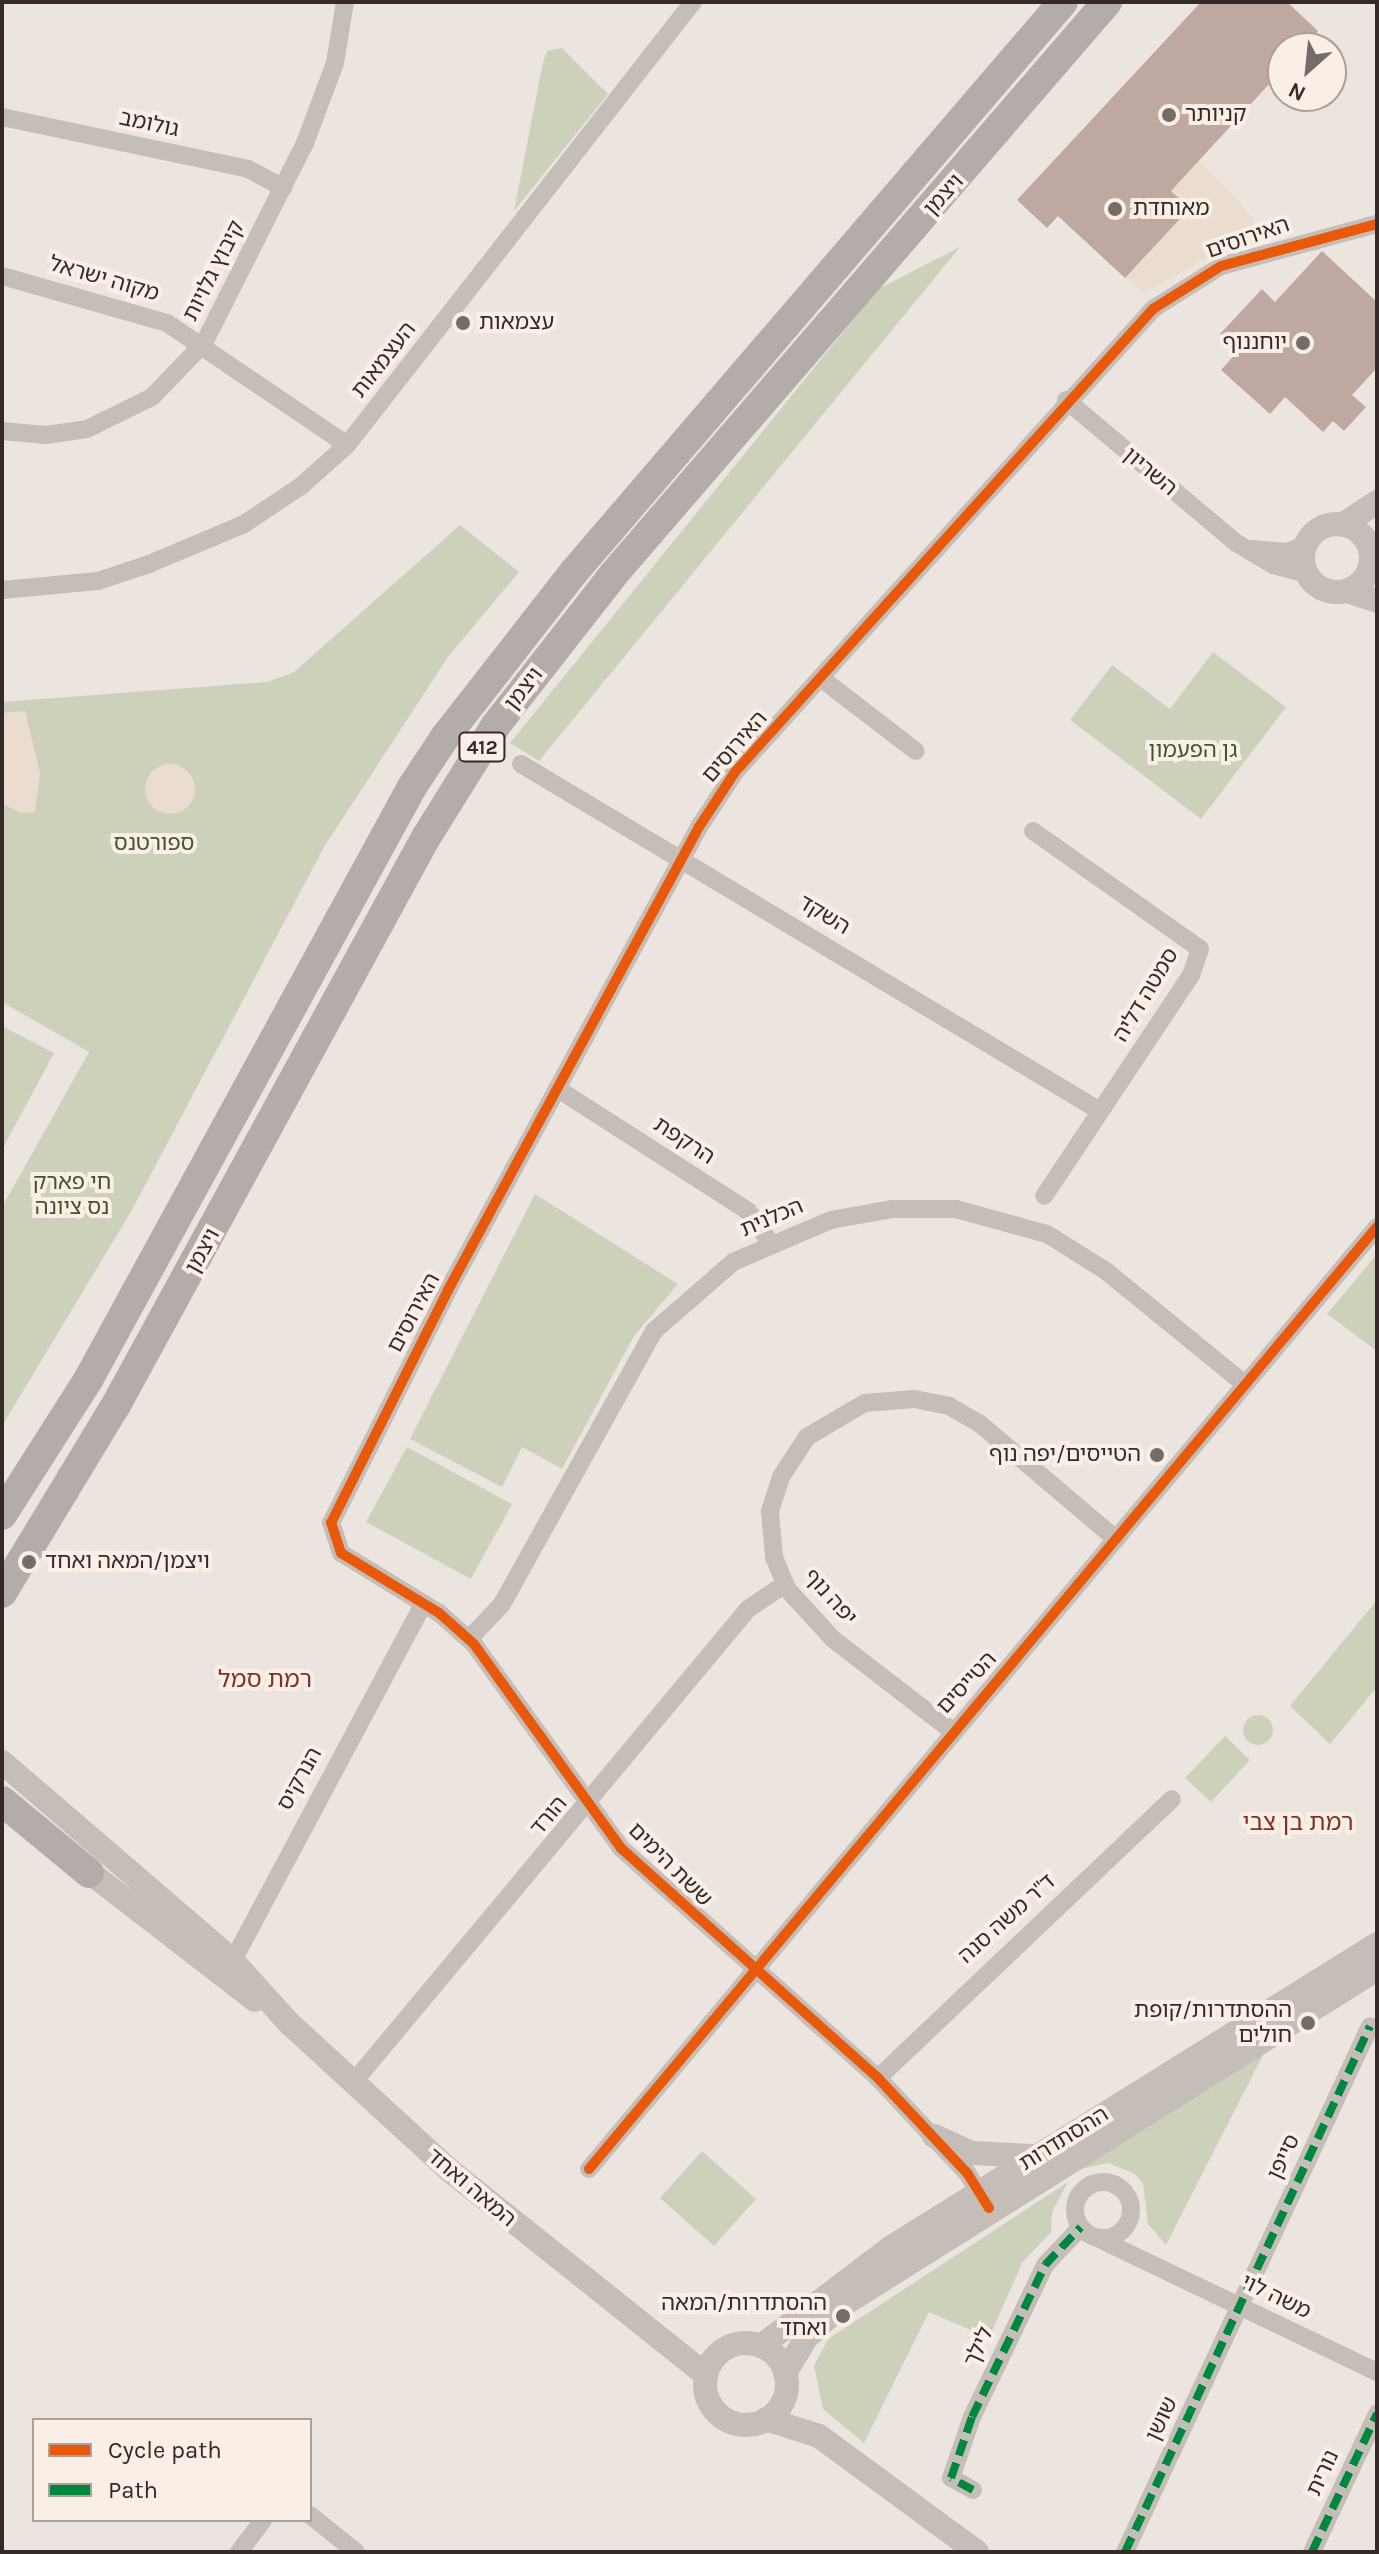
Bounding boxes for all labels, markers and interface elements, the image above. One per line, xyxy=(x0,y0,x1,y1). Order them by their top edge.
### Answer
north arrow xyxy=(1267,32,1347,112)
text: N xyxy=(1284,76,1310,107)
place label: קניותר xyxy=(1185,102,1247,128)
street label: גולומב xyxy=(117,105,181,143)
marker: קניותר xyxy=(1160,106,1178,124)
street label: ויצמן xyxy=(918,169,970,221)
place label: מאוחדת xyxy=(1133,196,1210,222)
marker: מאוחדת xyxy=(1104,198,1126,220)
street label: האירוסים xyxy=(1203,211,1293,265)
street label: קיבוץ גלויות xyxy=(177,216,251,326)
street label: מקוה ישראל xyxy=(46,251,162,307)
place label: עצמאות xyxy=(479,310,554,336)
marker: עצמאות xyxy=(454,314,472,332)
street label: העצמאות xyxy=(346,317,422,403)
place label: יוחננוף xyxy=(1222,330,1287,356)
marker: יוחננוף xyxy=(1294,334,1312,352)
street label: השריון xyxy=(1118,442,1182,502)
street label: ויצמן xyxy=(499,662,549,716)
street label: האירוסים xyxy=(697,706,773,788)
road number: 412 xyxy=(458,731,506,763)
park label: גן הפעמון xyxy=(1148,738,1238,764)
park label: ספורטנס xyxy=(114,831,194,857)
street label: השקד xyxy=(793,889,855,941)
street label: סמטה דליה xyxy=(1108,943,1184,1047)
street label: הרקפת xyxy=(649,1112,719,1170)
park label: חי פארק נס ציונה xyxy=(33,1169,111,1220)
street label: הכלנית xyxy=(737,1193,807,1243)
street label: ויצמן xyxy=(180,1224,226,1278)
street label: האירוסים xyxy=(382,1269,446,1357)
place label: הטייסים/יפה נוף xyxy=(989,1442,1141,1468)
marker: הטייסים/יפה נוף xyxy=(1148,1446,1166,1464)
place label: ויצמן/המאה ואחד xyxy=(45,1549,210,1575)
marker: ויצמן/המאה ואחד xyxy=(20,1553,38,1571)
street label: יפה נוף xyxy=(798,1563,862,1631)
street label: הטייסים xyxy=(932,1646,1002,1720)
district label: רמת סמל xyxy=(218,1666,312,1694)
street label: הנרקיס xyxy=(272,1743,328,1815)
street label: הורד xyxy=(525,1791,573,1841)
district label: רמת בן צבי xyxy=(1242,1809,1354,1837)
street label: ששת הימים xyxy=(623,1818,717,1912)
street label: ד"ר משה סנה xyxy=(953,1869,1061,1969)
place label: ההסתדרות/קופת חולים xyxy=(1134,1997,1292,2048)
marker: ההסתדרות/קופת חולים xyxy=(1299,2014,1317,2032)
street label: ההסתדרות xyxy=(1015,2101,1113,2177)
street label: סייפן xyxy=(1262,2130,1306,2184)
street label: המאה ואחד xyxy=(421,2143,521,2233)
street label: משה לוי xyxy=(1237,2269,1315,2325)
place label: ההסתדרות/המאה ואחד xyxy=(661,2290,827,2342)
marker: ההסתדרות/המאה ואחד xyxy=(834,2307,852,2325)
street label: לילך xyxy=(958,2323,1000,2371)
street label: שושן xyxy=(1140,2393,1184,2445)
legend xyxy=(32,2418,312,2522)
text: Cycle path xyxy=(108,2436,222,2464)
street label: נורית xyxy=(1301,2446,1345,2500)
text: Path xyxy=(108,2476,158,2504)

